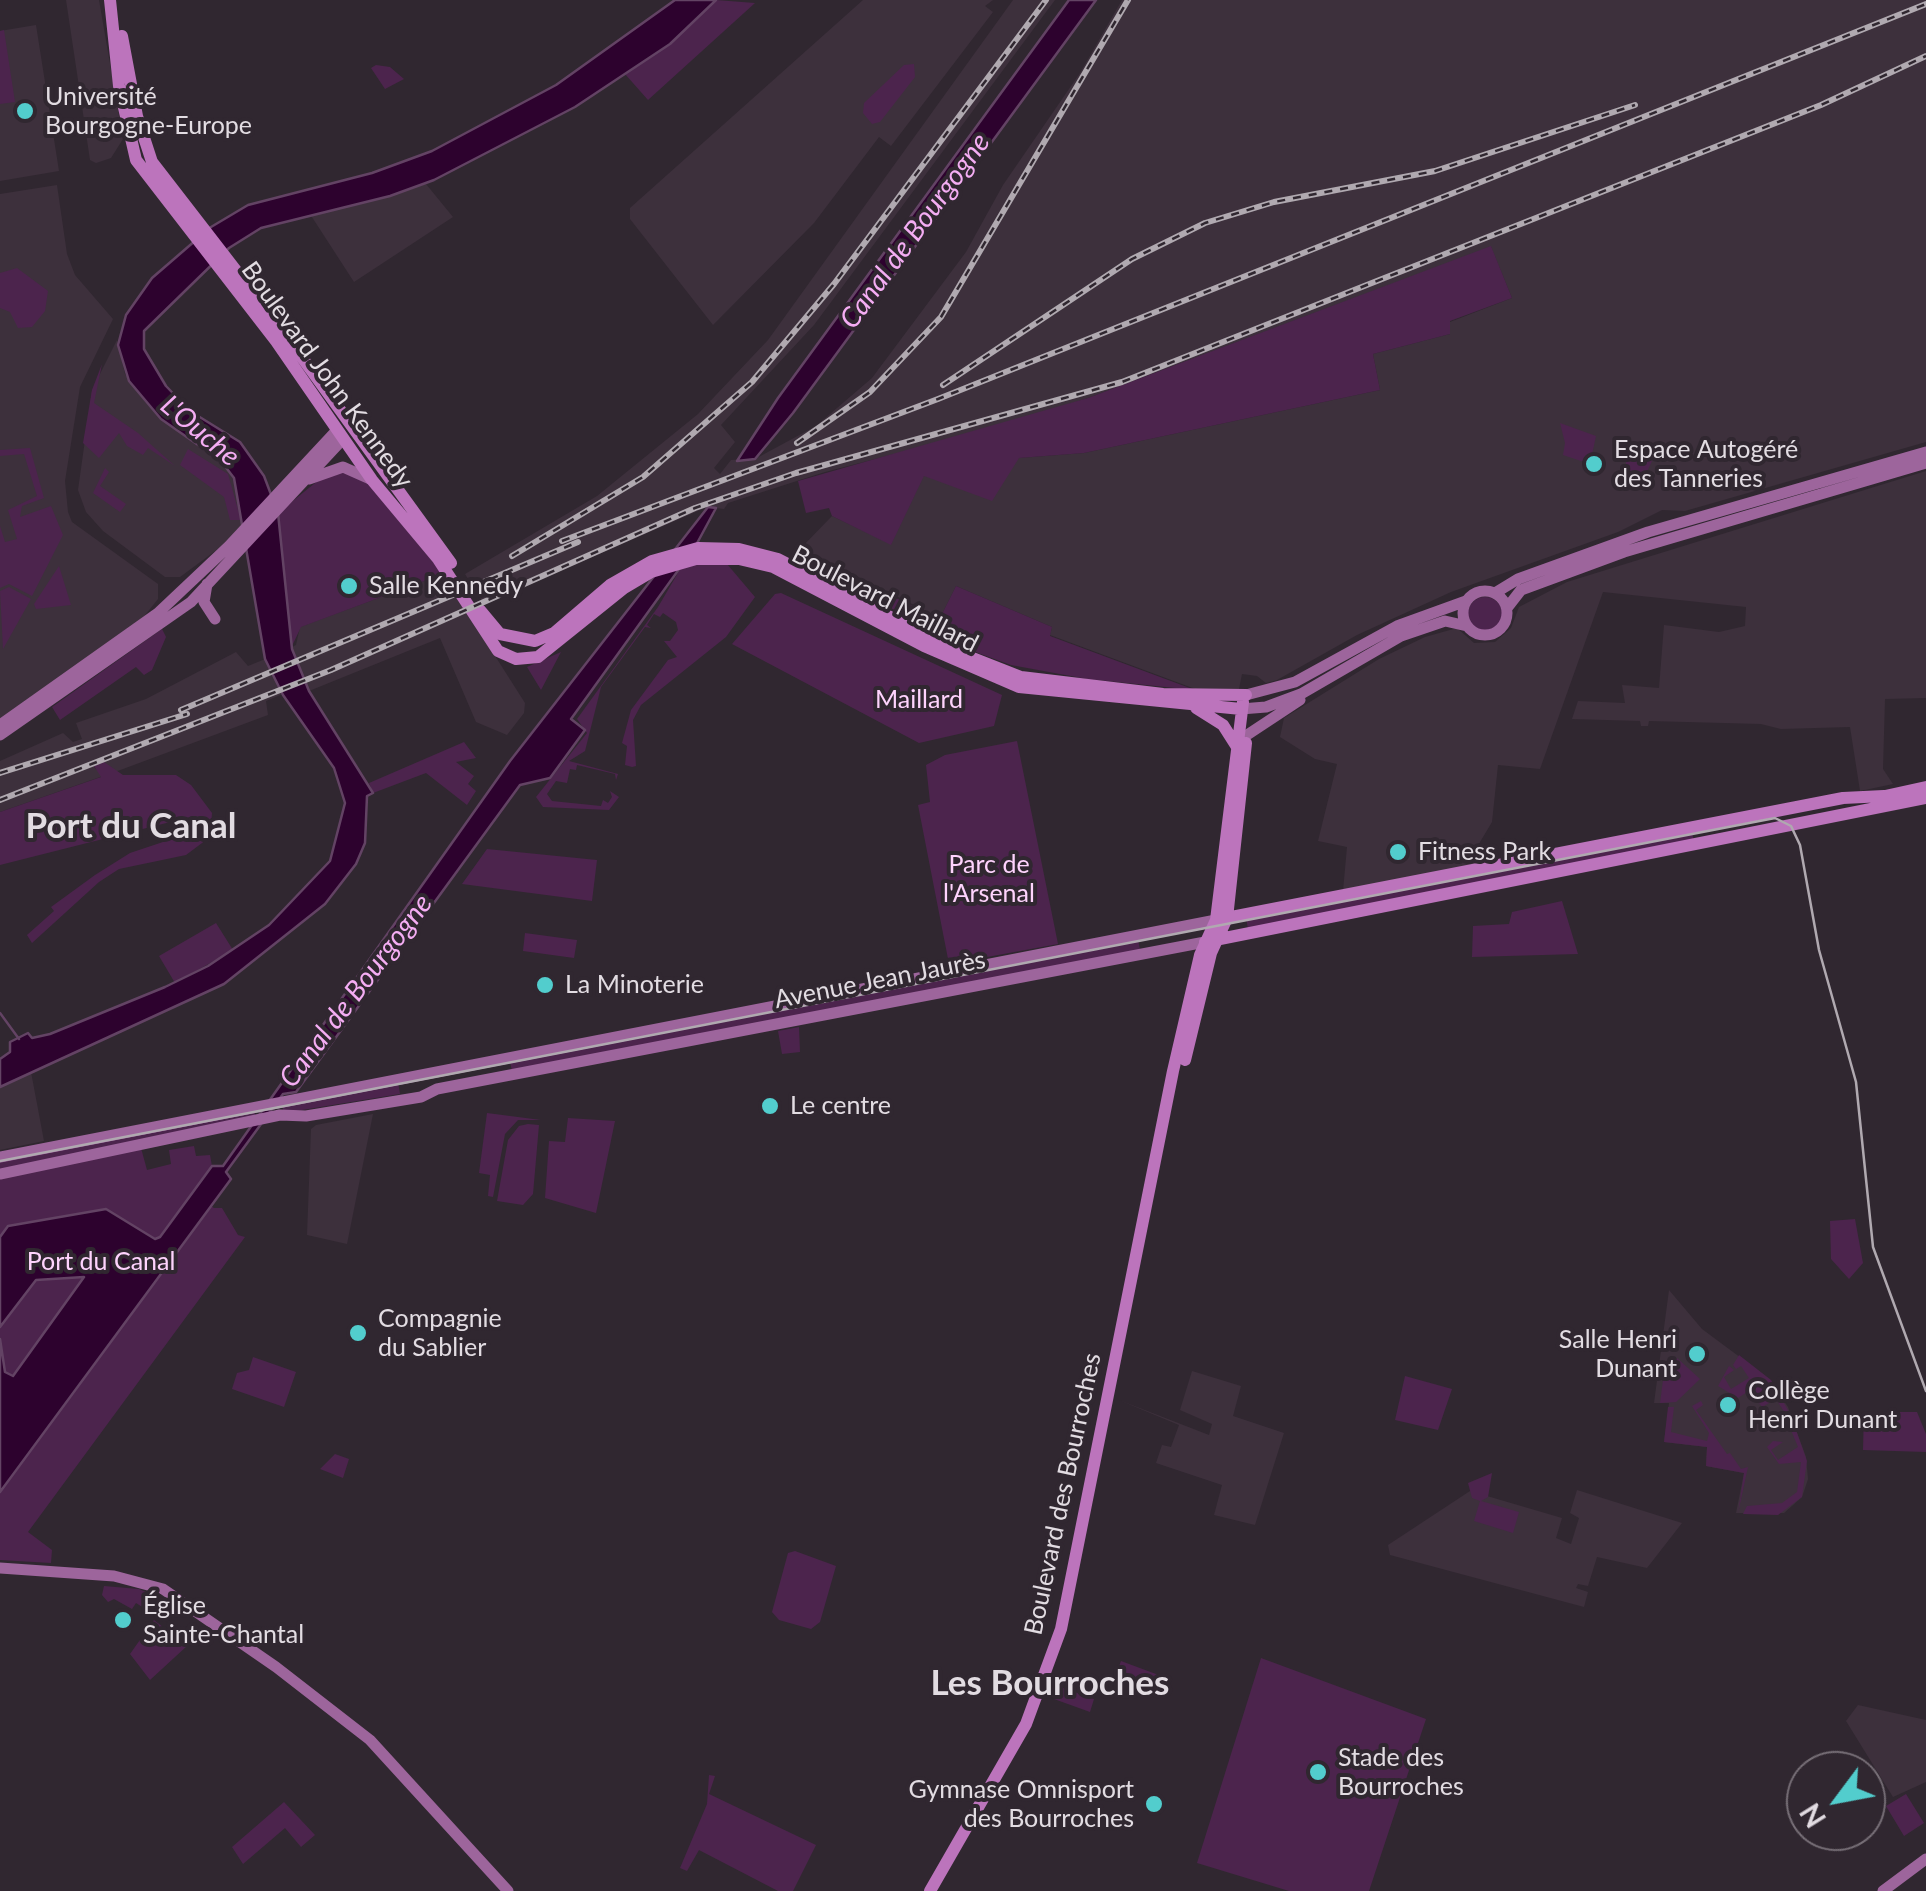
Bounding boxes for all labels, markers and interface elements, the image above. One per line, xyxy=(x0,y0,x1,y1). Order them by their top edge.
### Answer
place label: Université Bourgogne-Europe xyxy=(45,82,252,141)
marker: Université Bourgogne-Europe xyxy=(14,100,36,122)
water label: Canal de Bourgogne xyxy=(833,127,997,335)
street label: Boulevard John Kennedy xyxy=(235,256,419,494)
water label: L'Ouche xyxy=(154,388,246,474)
place label: Espace Autogéré des Tanneries xyxy=(1614,435,1798,494)
marker: Espace Autogéré des Tanneries xyxy=(1583,453,1605,475)
street label: Boulevard Maillard xyxy=(787,539,983,659)
place label: Salle Kennedy xyxy=(369,571,523,601)
marker: Salle Kennedy xyxy=(338,575,360,597)
park label: Maillard xyxy=(875,685,963,715)
district label: Port du Canal xyxy=(26,806,236,848)
place label: Fitness Park xyxy=(1418,837,1551,867)
marker: Fitness Park xyxy=(1387,841,1409,863)
park label: Parc de l'Arsenal xyxy=(943,850,1035,909)
water label: Canal de Bourgogne xyxy=(272,888,440,1094)
street label: Avenue Jean Jaurès xyxy=(772,945,988,1015)
place label: La Minoterie xyxy=(565,970,704,1000)
marker: La Minoterie xyxy=(534,974,556,996)
place label: Le centre xyxy=(790,1091,891,1121)
marker: Le centre xyxy=(759,1095,781,1117)
park label: Port du Canal xyxy=(27,1247,175,1277)
place label: Compagnie du Sablier xyxy=(378,1304,502,1363)
marker: Compagnie du Sablier xyxy=(347,1322,369,1344)
place label: Salle Henri Dunant xyxy=(1559,1325,1677,1384)
marker: Salle Henri Dunant xyxy=(1686,1343,1708,1365)
street label: Boulevard des Bourroches xyxy=(1018,1350,1108,1638)
place label: Collège Henri Dunant xyxy=(1748,1376,1897,1435)
marker: Collège Henri Dunant xyxy=(1717,1394,1739,1416)
place label: Église Sainte-Chantal xyxy=(143,1591,304,1650)
marker: Église Sainte-Chantal xyxy=(112,1609,134,1631)
district label: Les Bourroches xyxy=(931,1663,1169,1705)
place label: Stade des Bourroches xyxy=(1338,1743,1464,1802)
north arrow xyxy=(1786,1751,1886,1851)
marker: Stade des Bourroches xyxy=(1307,1761,1329,1783)
place label: Gymnase Omnisport des Bourroches xyxy=(909,1775,1134,1834)
marker: Gymnase Omnisport des Bourroches xyxy=(1143,1793,1165,1815)
text: N xyxy=(1792,1798,1832,1834)

